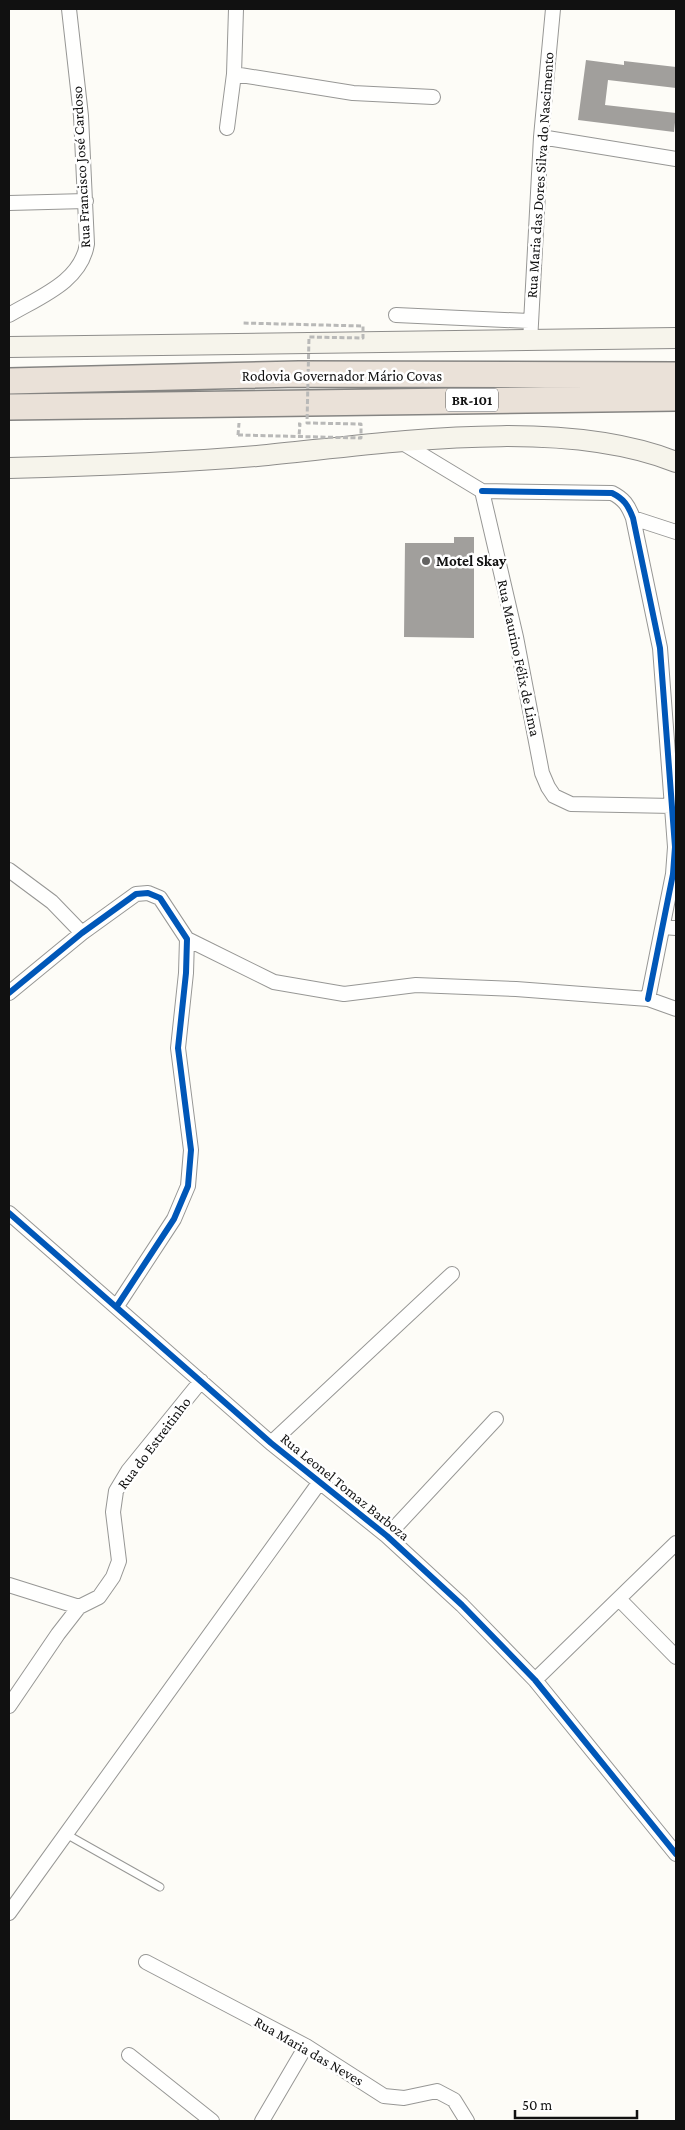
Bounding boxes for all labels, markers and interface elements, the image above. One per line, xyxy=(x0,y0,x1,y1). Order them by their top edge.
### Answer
street label: Rua Maria das Dores Silva do Nascimento xyxy=(523,51,557,299)
street label: Rua Francisco José Cardoso xyxy=(69,86,94,248)
street label: Rodovia Governador Mário Covas xyxy=(242,368,442,384)
road number: BR-101 xyxy=(446,388,498,412)
place label: Motel Skay xyxy=(436,553,507,569)
marker: Motel Skay xyxy=(420,555,432,567)
street label: Rua Maurino Félix de Lima xyxy=(495,578,543,738)
street label: Rua do Estreitinho xyxy=(114,1394,194,1492)
street label: Rua Leonel Tomaz Barboza xyxy=(277,1430,413,1544)
street label: Rua Maria das Neves xyxy=(252,2013,367,2089)
scale bar xyxy=(515,2088,638,2120)
text: 50 m xyxy=(522,2097,552,2113)

